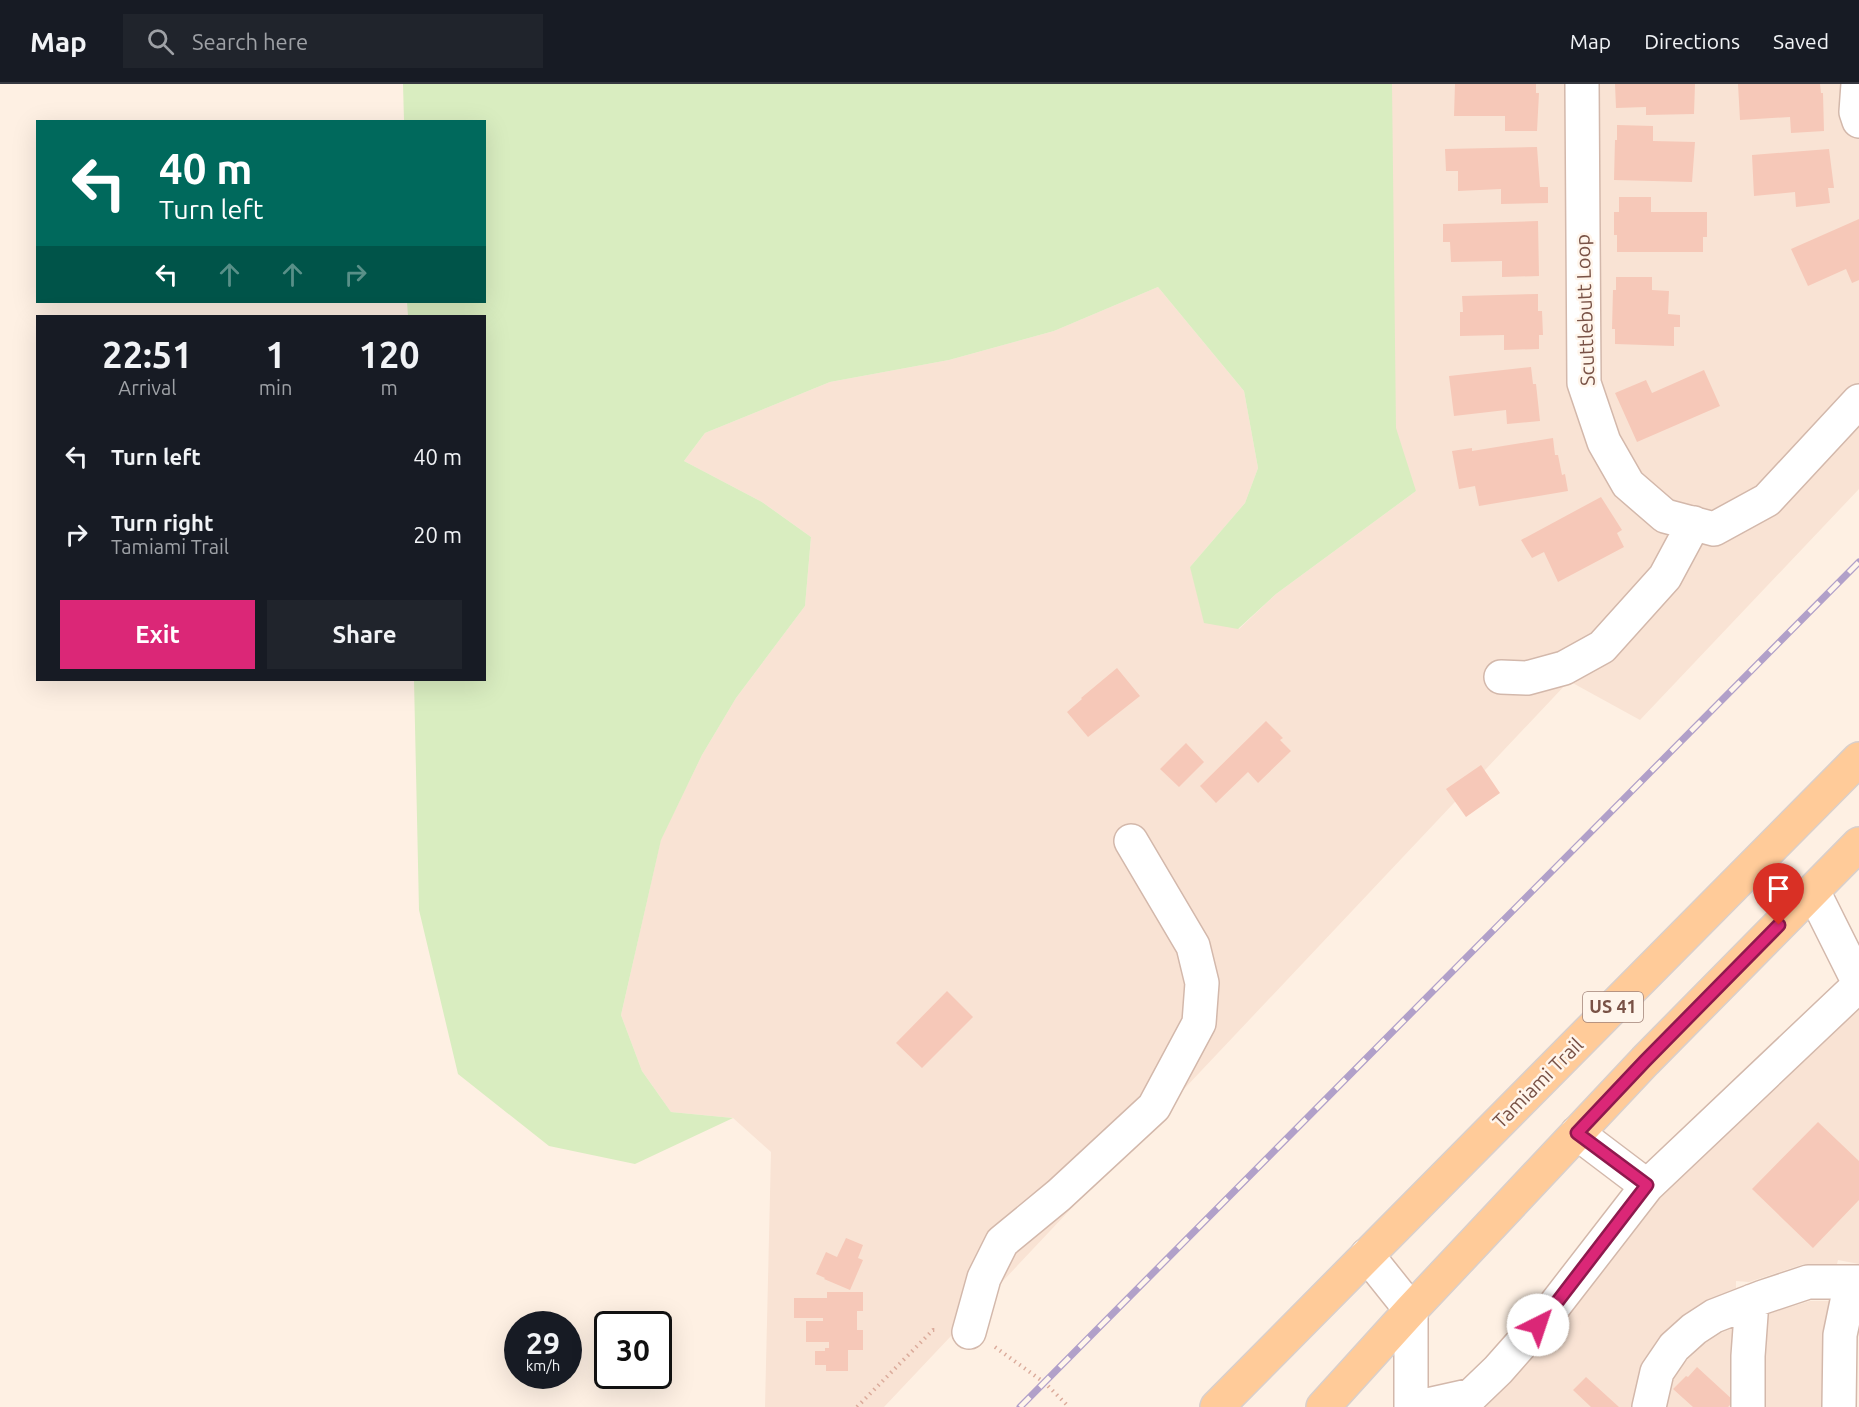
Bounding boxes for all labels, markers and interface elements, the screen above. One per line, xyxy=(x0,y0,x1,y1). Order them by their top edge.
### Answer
search box xyxy=(123,14,543,68)
icon: search xyxy=(144,25,177,58)
text: Map xyxy=(30,26,87,57)
text: Search here xyxy=(192,29,308,54)
text: Map xyxy=(1570,29,1611,53)
text: Directions xyxy=(1644,29,1740,53)
text: Saved xyxy=(1773,29,1829,53)
icon: left xyxy=(60,144,138,222)
text: 40 m xyxy=(159,145,253,192)
text: Turn left xyxy=(159,194,263,224)
street label: Scuttlebutt Loop xyxy=(1570,234,1599,386)
icon: left xyxy=(150,258,183,291)
icon: ahead xyxy=(213,258,246,291)
icon: ahead xyxy=(276,258,309,291)
icon: right xyxy=(339,258,372,291)
text: 22:51 xyxy=(102,334,192,375)
text: 1 xyxy=(265,334,286,375)
text: 120 xyxy=(359,334,420,375)
text: Arrival xyxy=(118,376,177,399)
text: min xyxy=(259,376,292,399)
text: m xyxy=(381,376,398,399)
icon: left xyxy=(60,440,93,473)
text: Turn left xyxy=(111,444,201,469)
text: 40 m xyxy=(413,444,462,469)
text: Turn right xyxy=(111,510,213,535)
icon: right xyxy=(60,518,93,551)
text: 20 m xyxy=(413,522,462,547)
text: Tamiami Trail xyxy=(111,535,229,558)
button: Exit xyxy=(60,600,255,669)
button: Share xyxy=(267,600,462,669)
pin xyxy=(1753,863,1804,925)
icon: arrive xyxy=(1762,872,1795,905)
road number: US 41 xyxy=(1583,992,1643,1022)
street label: Tamiami Trail xyxy=(1488,1033,1588,1133)
position arrow xyxy=(1506,1293,1570,1357)
speed limit sign: 30 xyxy=(594,1311,672,1389)
text: 29 xyxy=(526,1326,560,1360)
text: km/h xyxy=(526,1357,560,1374)

